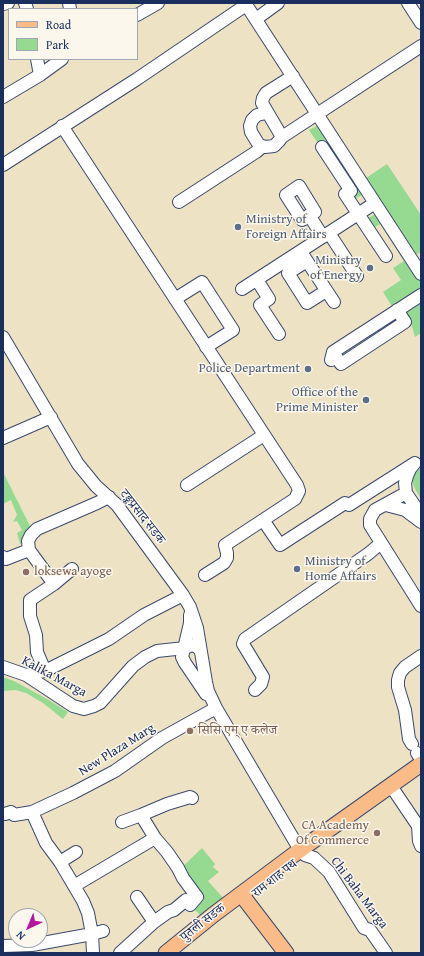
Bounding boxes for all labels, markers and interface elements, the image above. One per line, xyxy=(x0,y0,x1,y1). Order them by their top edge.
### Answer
legend xyxy=(8,8,138,60)
text: Road xyxy=(46,16,71,33)
text: Park xyxy=(46,36,69,53)
place label: Ministry of Foreign Affairs xyxy=(246,212,327,243)
marker: Ministry of Foreign Affairs xyxy=(233,222,243,232)
place label: Ministry of Energy xyxy=(310,253,362,284)
marker: Ministry of Energy xyxy=(365,263,375,273)
place label: Police Department xyxy=(199,361,300,377)
marker: Police Department xyxy=(303,364,313,374)
place label: Office of the Prime Minister xyxy=(276,385,358,416)
marker: Office of the Prime Minister xyxy=(361,395,371,405)
street label: टङ्कप्रसाद सडक xyxy=(116,487,168,547)
place label: Ministry of Home Affairs xyxy=(305,554,376,585)
place label: loksewa ayoge xyxy=(34,564,112,580)
marker: Ministry of Home Affairs xyxy=(292,564,302,574)
marker: loksewa ayoge xyxy=(21,567,31,577)
street label: Kalika Marga xyxy=(19,653,89,701)
street label: New Plaza Marg xyxy=(76,720,158,780)
place label: सिसि एम् ए कलेज xyxy=(198,723,277,739)
marker: सिसि एम् ए कलेज xyxy=(185,726,195,736)
place label: CA Academy Of Commerce xyxy=(296,818,369,849)
marker: CA Academy Of Commerce xyxy=(372,828,382,838)
street label: Chi Baha Marga xyxy=(327,854,391,932)
street label: राम शाह पथ xyxy=(249,857,301,901)
street label: पुतली सडक xyxy=(177,901,229,945)
north arrow xyxy=(8,908,48,948)
text: N xyxy=(12,928,29,944)

